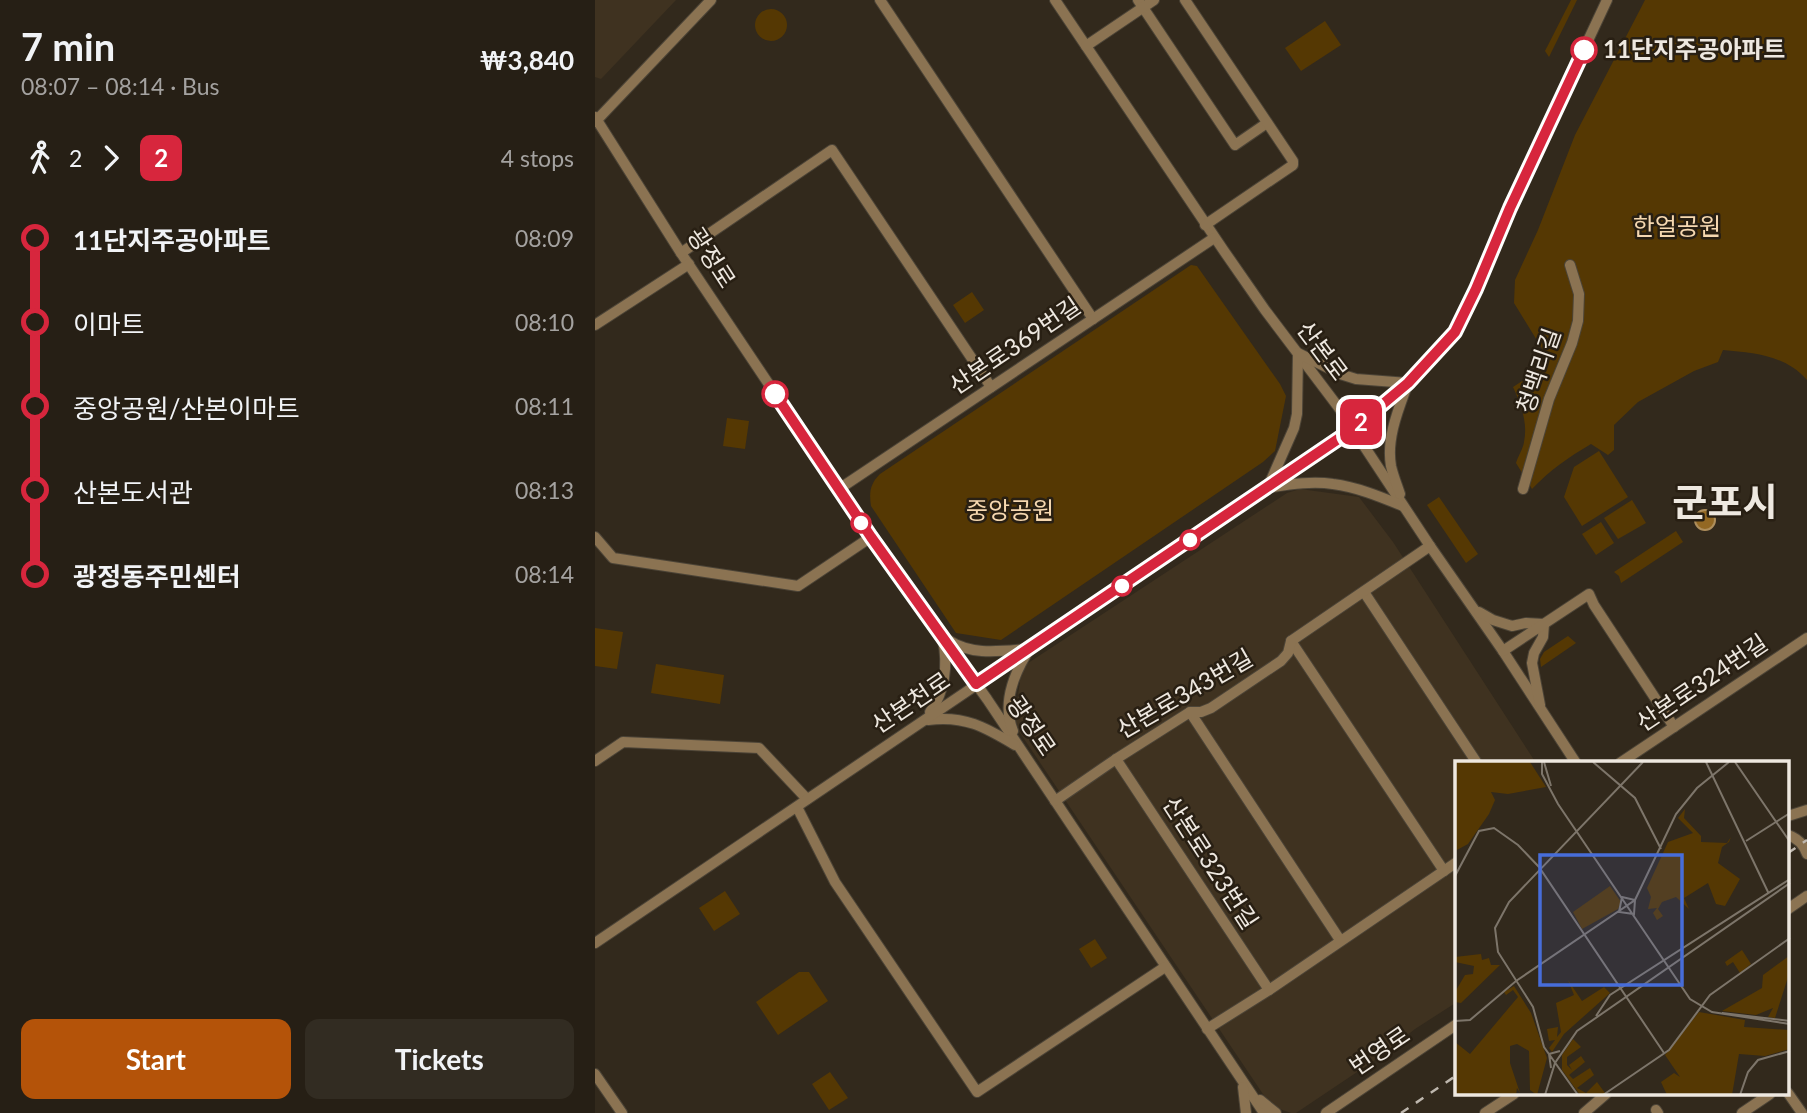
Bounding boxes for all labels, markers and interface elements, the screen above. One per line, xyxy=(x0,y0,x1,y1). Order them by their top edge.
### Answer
text: 7 min xyxy=(21,23,115,69)
place label: 11단지주공아파트 xyxy=(1603,34,1785,63)
marker: 11단지주공아파트 xyxy=(1571,37,1597,63)
text: ₩3,840 xyxy=(480,44,574,76)
text: 08:07 – 08:14 · Bus xyxy=(21,72,220,100)
icon: walk xyxy=(21,139,59,177)
icon: forward xyxy=(92,139,130,177)
text: 2 xyxy=(154,143,168,172)
text: 2 xyxy=(69,144,82,172)
text: 4 stops xyxy=(501,144,574,172)
park label: 한얼공원 xyxy=(1633,211,1721,240)
street label: 광정로 xyxy=(682,222,742,293)
text: 11단지주공아파트 xyxy=(73,224,271,256)
text: 08:09 xyxy=(515,224,574,252)
street label: 산본로369번길 xyxy=(943,290,1085,399)
text: 이마트 xyxy=(73,308,145,340)
text: 08:10 xyxy=(515,308,574,336)
street label: 산본로 xyxy=(1292,315,1355,385)
street label: 청백리길 xyxy=(1509,324,1566,417)
unlabelled marker xyxy=(762,381,788,407)
text: 중앙공원/산본이마트 xyxy=(73,392,300,424)
text: 08:11 xyxy=(515,392,574,420)
line badge: 2 xyxy=(1338,399,1384,445)
text: 2 xyxy=(1354,407,1368,436)
text: 산본도서관 xyxy=(73,476,193,508)
text: 08:13 xyxy=(515,476,574,504)
district label: 군포시 xyxy=(1673,478,1777,524)
park label: 중앙공원 xyxy=(966,495,1054,524)
unlabelled marker xyxy=(851,513,871,533)
unlabelled marker xyxy=(1180,530,1200,550)
text: 광정동주민센터 xyxy=(73,560,240,592)
text: 08:14 xyxy=(515,560,574,588)
unlabelled marker xyxy=(1112,576,1132,596)
street label: 산본로324번길 xyxy=(1630,627,1772,736)
street label: 산본로343번길 xyxy=(1111,642,1257,743)
street label: 산본천로 xyxy=(865,665,955,738)
street label: 광정로 xyxy=(1002,690,1063,761)
inset map xyxy=(1455,761,1790,1096)
street label: 산본로323번길 xyxy=(1158,790,1265,934)
button: Start xyxy=(21,1019,291,1099)
button: Tickets xyxy=(305,1019,574,1099)
street label: 번영로 xyxy=(1344,1019,1415,1080)

